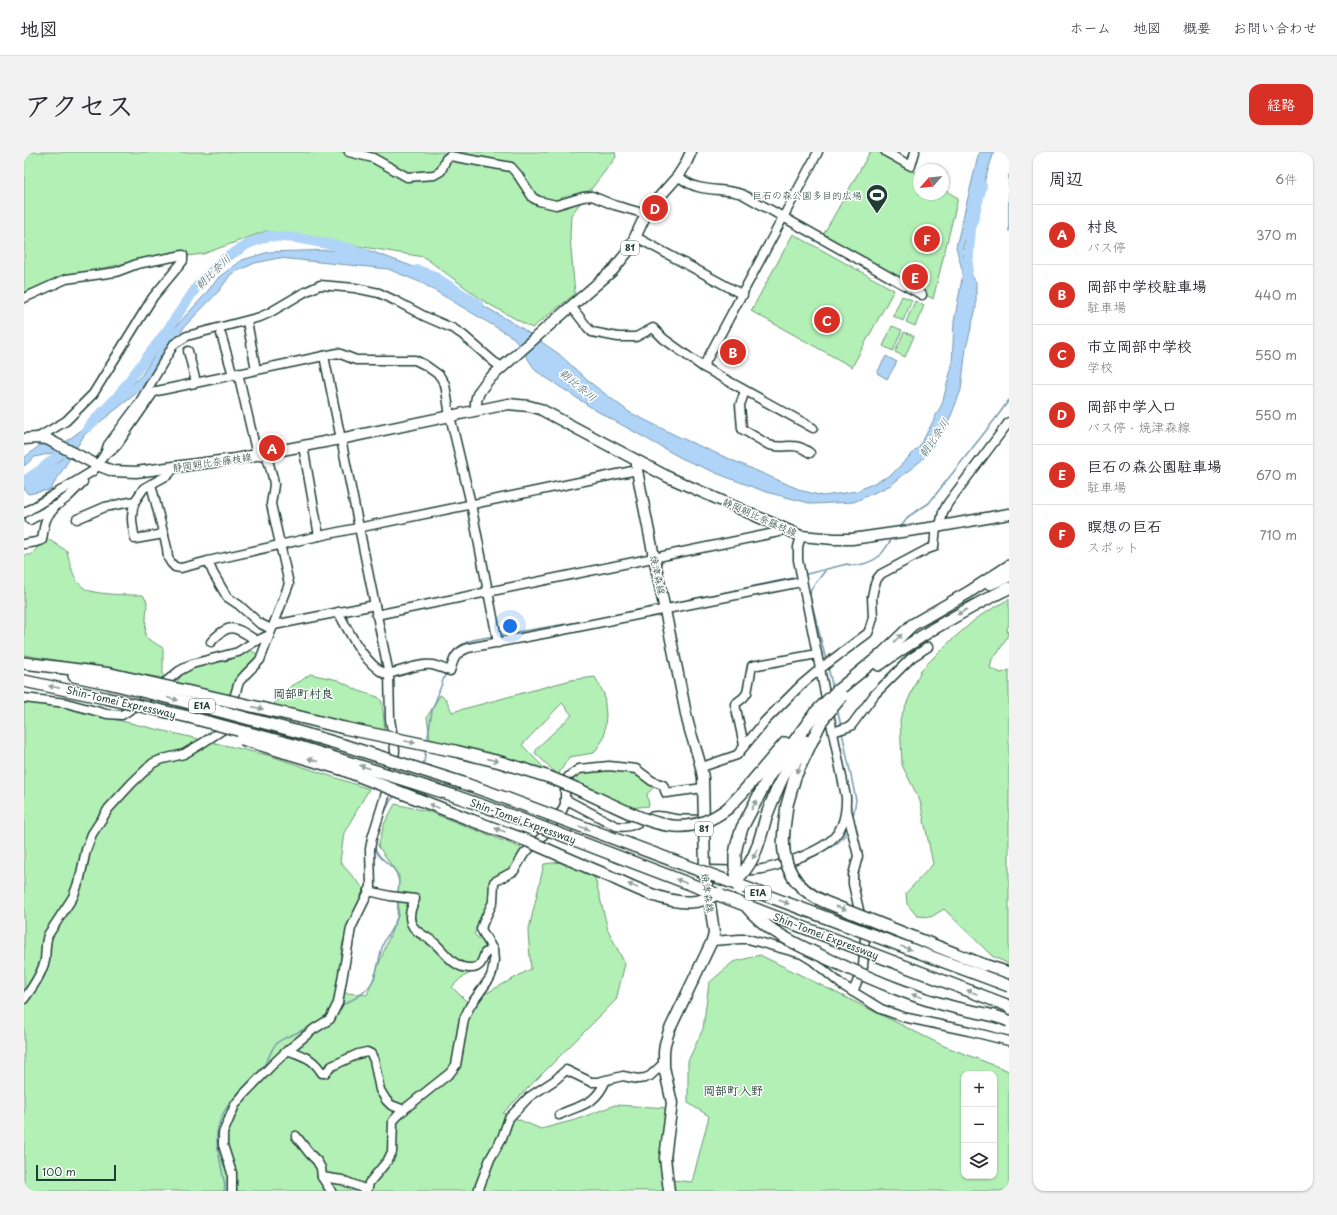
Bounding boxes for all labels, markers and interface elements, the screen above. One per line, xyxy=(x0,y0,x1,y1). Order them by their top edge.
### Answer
text: 地図 xyxy=(20,14,58,42)
text: ホーム xyxy=(1070,17,1111,38)
text: 地図 xyxy=(1133,17,1161,38)
text: 概要 xyxy=(1183,17,1211,38)
text: お問い合わせ xyxy=(1233,17,1317,38)
text: アクセス xyxy=(24,83,134,126)
button: 経路 xyxy=(1249,84,1313,125)
north arrow xyxy=(913,164,949,200)
text: 周辺 xyxy=(1049,165,1083,191)
text: 6件 xyxy=(1275,169,1297,188)
sports icon: 巨石の森公園多目的広場 xyxy=(864,182,890,215)
place label: 巨石の森公園多目的広場 xyxy=(752,187,862,202)
pin: D xyxy=(642,193,668,223)
text: 村良 xyxy=(1087,214,1117,237)
pin: F xyxy=(914,224,940,254)
text: A xyxy=(1057,225,1067,244)
text: 370 m xyxy=(1256,225,1297,244)
text: バス停 xyxy=(1087,237,1126,256)
road number: 81 xyxy=(621,241,639,255)
water label: 朝比奈川 xyxy=(191,250,234,293)
pin: E xyxy=(902,262,928,292)
text: 岡部中学校駐車場 xyxy=(1087,274,1207,297)
text: B xyxy=(1058,285,1066,304)
text: 440 m xyxy=(1254,285,1297,304)
text: 駐車場 xyxy=(1087,297,1126,316)
pin: C xyxy=(814,305,840,335)
text: 市立岡部中学校 xyxy=(1087,334,1192,357)
pin: B xyxy=(720,337,746,367)
text: C xyxy=(1057,345,1067,364)
text: 550 m xyxy=(1255,345,1297,364)
text: 学校 xyxy=(1087,357,1113,376)
water label: 朝比奈川 xyxy=(556,364,601,405)
text: 岡部中学入口 xyxy=(1087,394,1177,417)
text: D xyxy=(1057,405,1067,424)
text: 550 m xyxy=(1255,405,1297,424)
water label: 朝比奈川 xyxy=(914,415,953,461)
text: バス停 · 焼津森線 xyxy=(1087,417,1190,436)
pin: A xyxy=(259,433,285,463)
street label: 静岡朝比奈藤枝線 xyxy=(171,449,253,474)
text: 巨石の森公園駐車場 xyxy=(1087,454,1222,477)
text: E xyxy=(1058,465,1066,484)
text: 670 m xyxy=(1256,465,1297,484)
text: 駐車場 xyxy=(1087,477,1126,496)
street label: 静岡朝比奈藤枝線 xyxy=(721,493,800,540)
text: 瞑想の巨石 xyxy=(1087,514,1162,537)
text: F xyxy=(1058,525,1066,544)
text: 710 m xyxy=(1260,525,1297,544)
text: スポット xyxy=(1087,537,1139,556)
street label: 焼津森線 xyxy=(647,554,670,596)
one-way arrow xyxy=(956,609,968,616)
your location xyxy=(500,616,520,636)
one-way arrow xyxy=(893,633,903,643)
street label: Shin-Tomei Expressway xyxy=(65,682,177,722)
one-way arrow xyxy=(48,683,60,689)
district label: 岡部町村良 xyxy=(273,684,333,702)
one-way arrow xyxy=(167,696,179,702)
road number: E1A xyxy=(189,699,215,713)
one-way arrow xyxy=(252,705,264,711)
one-way arrow xyxy=(404,739,416,745)
one-way arrow xyxy=(306,757,318,763)
one-way arrow xyxy=(486,758,499,764)
one-way arrow xyxy=(796,762,802,774)
one-way arrow xyxy=(358,764,370,770)
street label: Shin-Tomei Expressway xyxy=(468,794,578,848)
one-way arrow xyxy=(750,799,757,811)
one-way arrow xyxy=(428,802,440,808)
road number: 81 xyxy=(695,822,713,836)
one-way arrow xyxy=(578,825,590,831)
one-way arrow xyxy=(493,827,505,833)
one-way arrow xyxy=(752,849,758,860)
street label: 焼津森線 xyxy=(698,872,719,914)
one-way arrow xyxy=(675,877,687,883)
one-way arrow xyxy=(626,883,638,889)
road number: E1A xyxy=(745,886,771,900)
one-way arrow xyxy=(779,900,791,906)
one-way arrow xyxy=(836,906,848,912)
street label: Shin-Tomei Expressway xyxy=(771,908,881,964)
one-way arrow xyxy=(900,945,912,951)
one-way arrow xyxy=(966,989,978,995)
one-way arrow xyxy=(911,993,923,999)
map controls xyxy=(961,1071,997,1179)
button: + xyxy=(961,1071,997,1107)
district label: 岡部町入野 xyxy=(703,1081,763,1099)
button: − xyxy=(961,1107,997,1143)
button: layers xyxy=(961,1143,997,1179)
scale bar xyxy=(36,1163,116,1182)
text: 100 m xyxy=(42,1163,76,1180)

